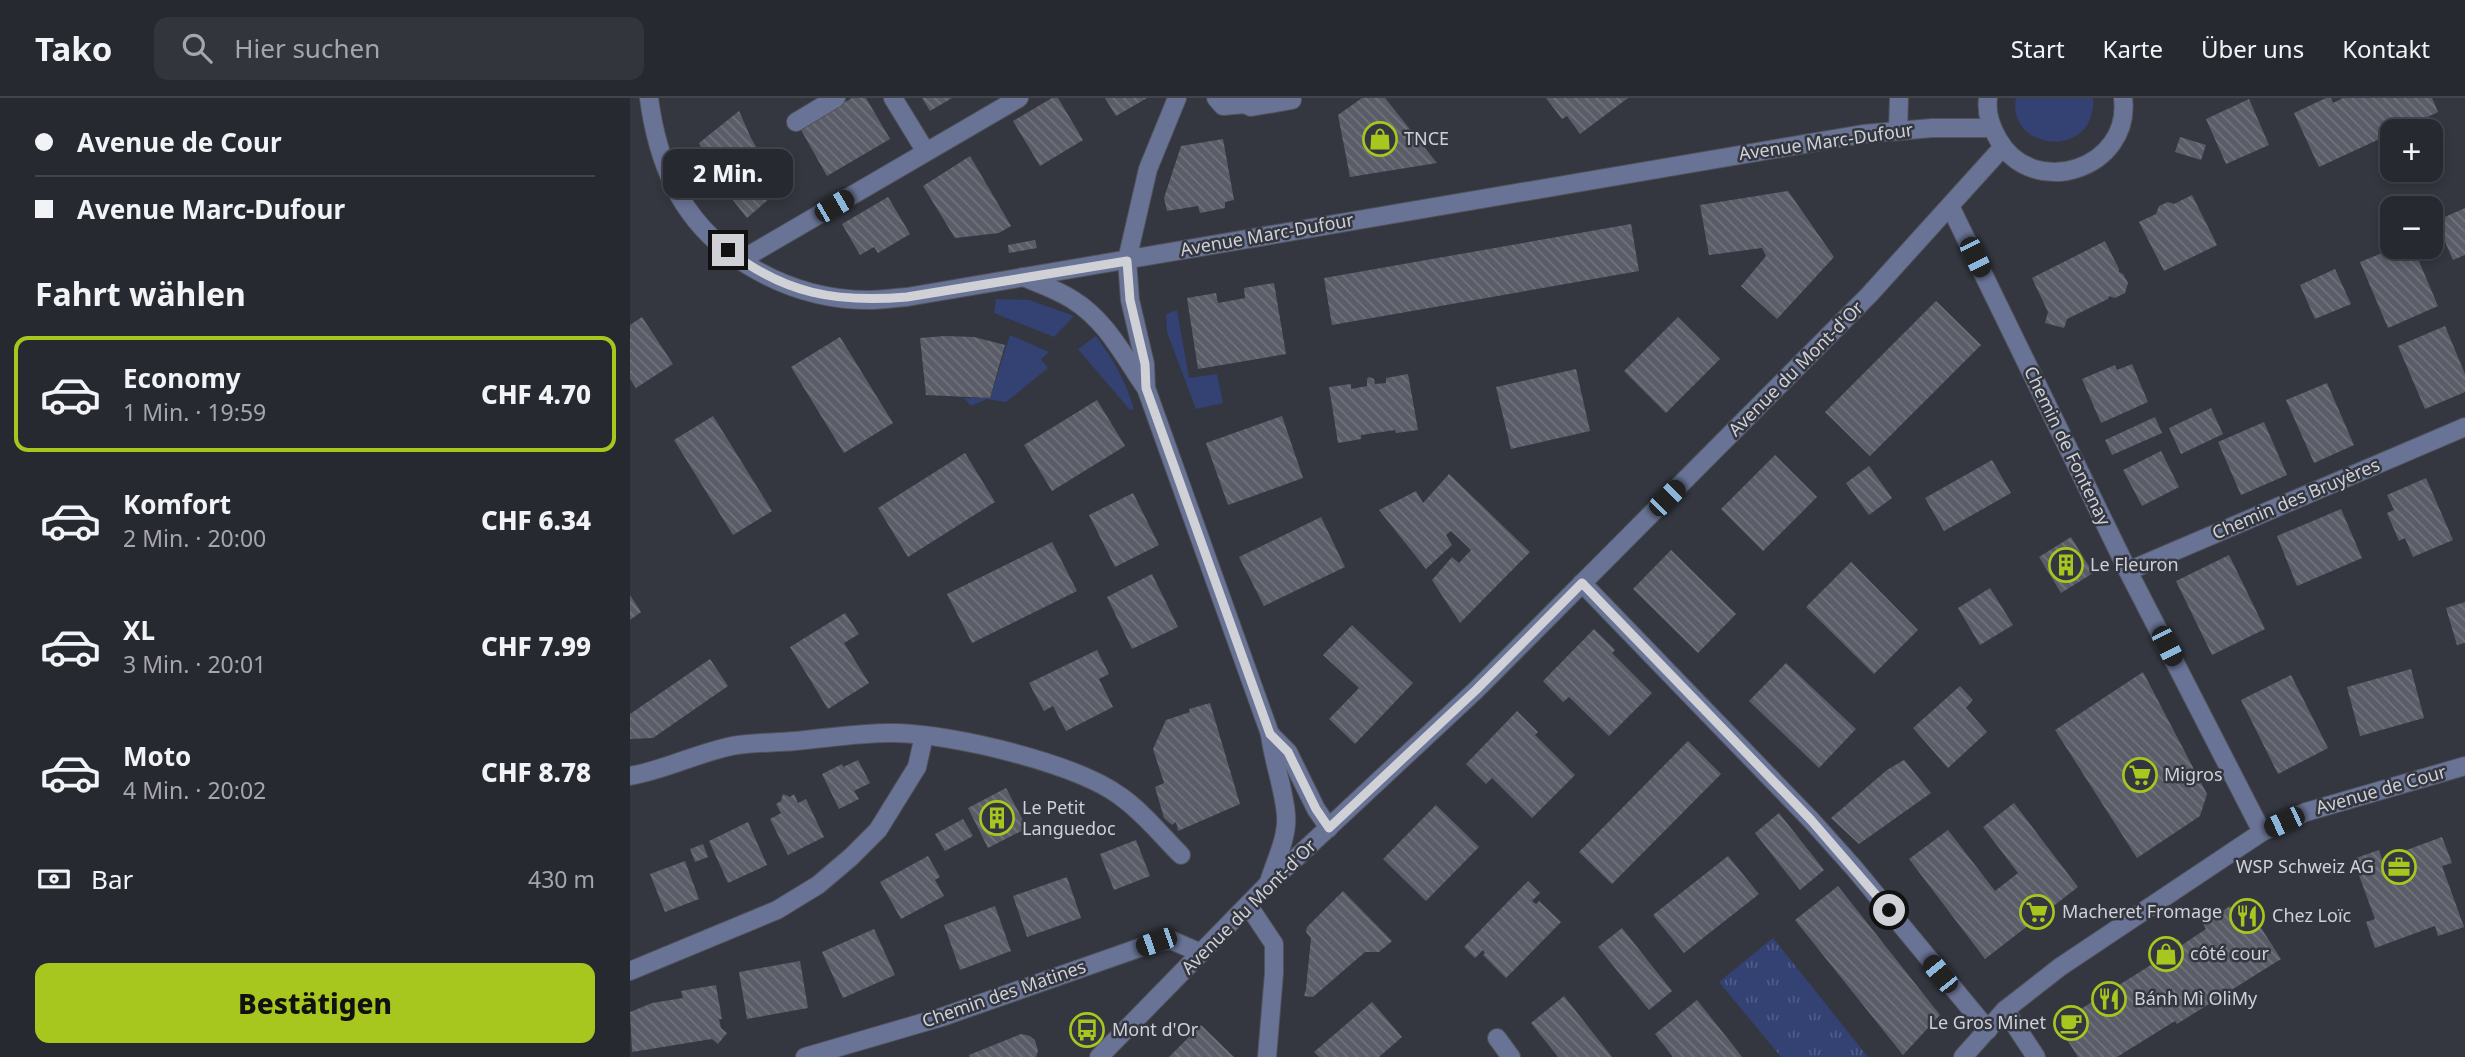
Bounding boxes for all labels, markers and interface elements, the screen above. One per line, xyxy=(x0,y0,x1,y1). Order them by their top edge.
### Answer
search box xyxy=(154,17,644,80)
text: Tako xyxy=(35,26,112,71)
icon: search xyxy=(178,29,216,67)
text: Hier suchen xyxy=(234,30,380,66)
text: Start xyxy=(2011,32,2065,65)
text: Karte xyxy=(2103,32,2163,65)
text: Über uns xyxy=(2201,32,2304,65)
text: Kontakt xyxy=(2342,32,2430,65)
street label: Avenue Marc-Dufour xyxy=(1737,117,1915,165)
map controls xyxy=(2380,119,2443,259)
button: + xyxy=(2380,119,2443,182)
shop icon: TNCE xyxy=(1361,120,1399,158)
text: Avenue de Cour xyxy=(77,124,282,160)
place label: TNCE xyxy=(1404,126,1449,150)
callout: 2 Min. xyxy=(663,149,793,198)
text: 2 Min. xyxy=(693,157,763,189)
car xyxy=(811,186,858,226)
text: Avenue Marc-Dufour xyxy=(77,191,345,227)
button: − xyxy=(2380,196,2443,259)
street label: Avenue Marc-Dufour xyxy=(1178,207,1356,261)
route end xyxy=(712,234,744,266)
car xyxy=(1957,234,1994,280)
text: Fahrt wählen xyxy=(35,272,246,315)
street label: Avenue du Mont-d'Or xyxy=(1722,295,1869,441)
text: Economy xyxy=(123,360,241,396)
street label: Chemin de Fontenay xyxy=(2019,362,2117,530)
icon: car xyxy=(39,363,102,426)
text: CHF 4.70 xyxy=(481,376,591,412)
text: 1 Min. · 19:59 xyxy=(123,396,266,428)
street label: Chemin des Bruyères xyxy=(2208,452,2383,544)
car xyxy=(1645,476,1690,520)
text: Komfort xyxy=(123,486,231,522)
icon: car xyxy=(39,489,102,552)
text: CHF 6.34 xyxy=(481,502,591,538)
text: 2 Min. · 20:00 xyxy=(123,522,266,554)
building icon: Le Fleuron xyxy=(2047,546,2085,584)
place label: Le Fleuron xyxy=(2090,552,2179,576)
text: XL xyxy=(123,612,155,648)
icon: car xyxy=(39,615,102,678)
car xyxy=(2149,623,2186,669)
text: CHF 7.99 xyxy=(481,628,591,664)
text: 3 Min. · 20:01 xyxy=(123,648,266,680)
text: Moto xyxy=(123,738,191,774)
icon: car xyxy=(39,741,102,804)
text: CHF 8.78 xyxy=(481,754,591,790)
supermarket icon: Migros xyxy=(2121,756,2159,794)
street label: Avenue de Cour xyxy=(2313,759,2449,819)
place label: Migros xyxy=(2164,762,2223,786)
text: 4 Min. · 20:02 xyxy=(123,774,266,806)
place label: Le Petit Languedoc xyxy=(1022,795,1116,840)
building icon: Le Petit Languedoc xyxy=(978,799,1016,837)
car xyxy=(2261,804,2308,840)
street label: Avenue du Mont-d'Or xyxy=(1175,833,1322,979)
office icon: WSP Schweiz AG xyxy=(2380,848,2418,886)
place label: WSP Schweiz AG xyxy=(2236,854,2374,878)
icon: cash xyxy=(35,860,73,898)
text: Bar xyxy=(91,861,133,897)
text: 430 m xyxy=(528,863,595,895)
supermarket icon: Macheret Fromage xyxy=(2018,893,2056,931)
route start xyxy=(1873,894,1905,926)
restaurant icon: Chez Loïc xyxy=(2228,897,2266,935)
place label: Macheret Fromage xyxy=(2062,899,2222,923)
place label: Chez Loïc xyxy=(2272,903,2352,927)
car xyxy=(1133,925,1180,959)
shop icon: côté cour xyxy=(2147,935,2185,973)
place label: côté cour xyxy=(2190,941,2270,965)
car xyxy=(1919,951,1962,997)
street label: Chemin des Matines xyxy=(918,954,1089,1032)
button: Bestätigen xyxy=(35,963,595,1043)
restaurant icon: Bánh Mì OliMy xyxy=(2090,980,2128,1018)
place label: Bánh Mì OliMy xyxy=(2134,986,2258,1010)
cafe icon: Le Gros Minet xyxy=(2052,1004,2090,1042)
place label: Le Gros Minet xyxy=(1929,1010,2046,1034)
bus stop icon: Mont d'Or xyxy=(1068,1011,1106,1049)
place label: Mont d'Or xyxy=(1112,1017,1199,1041)

